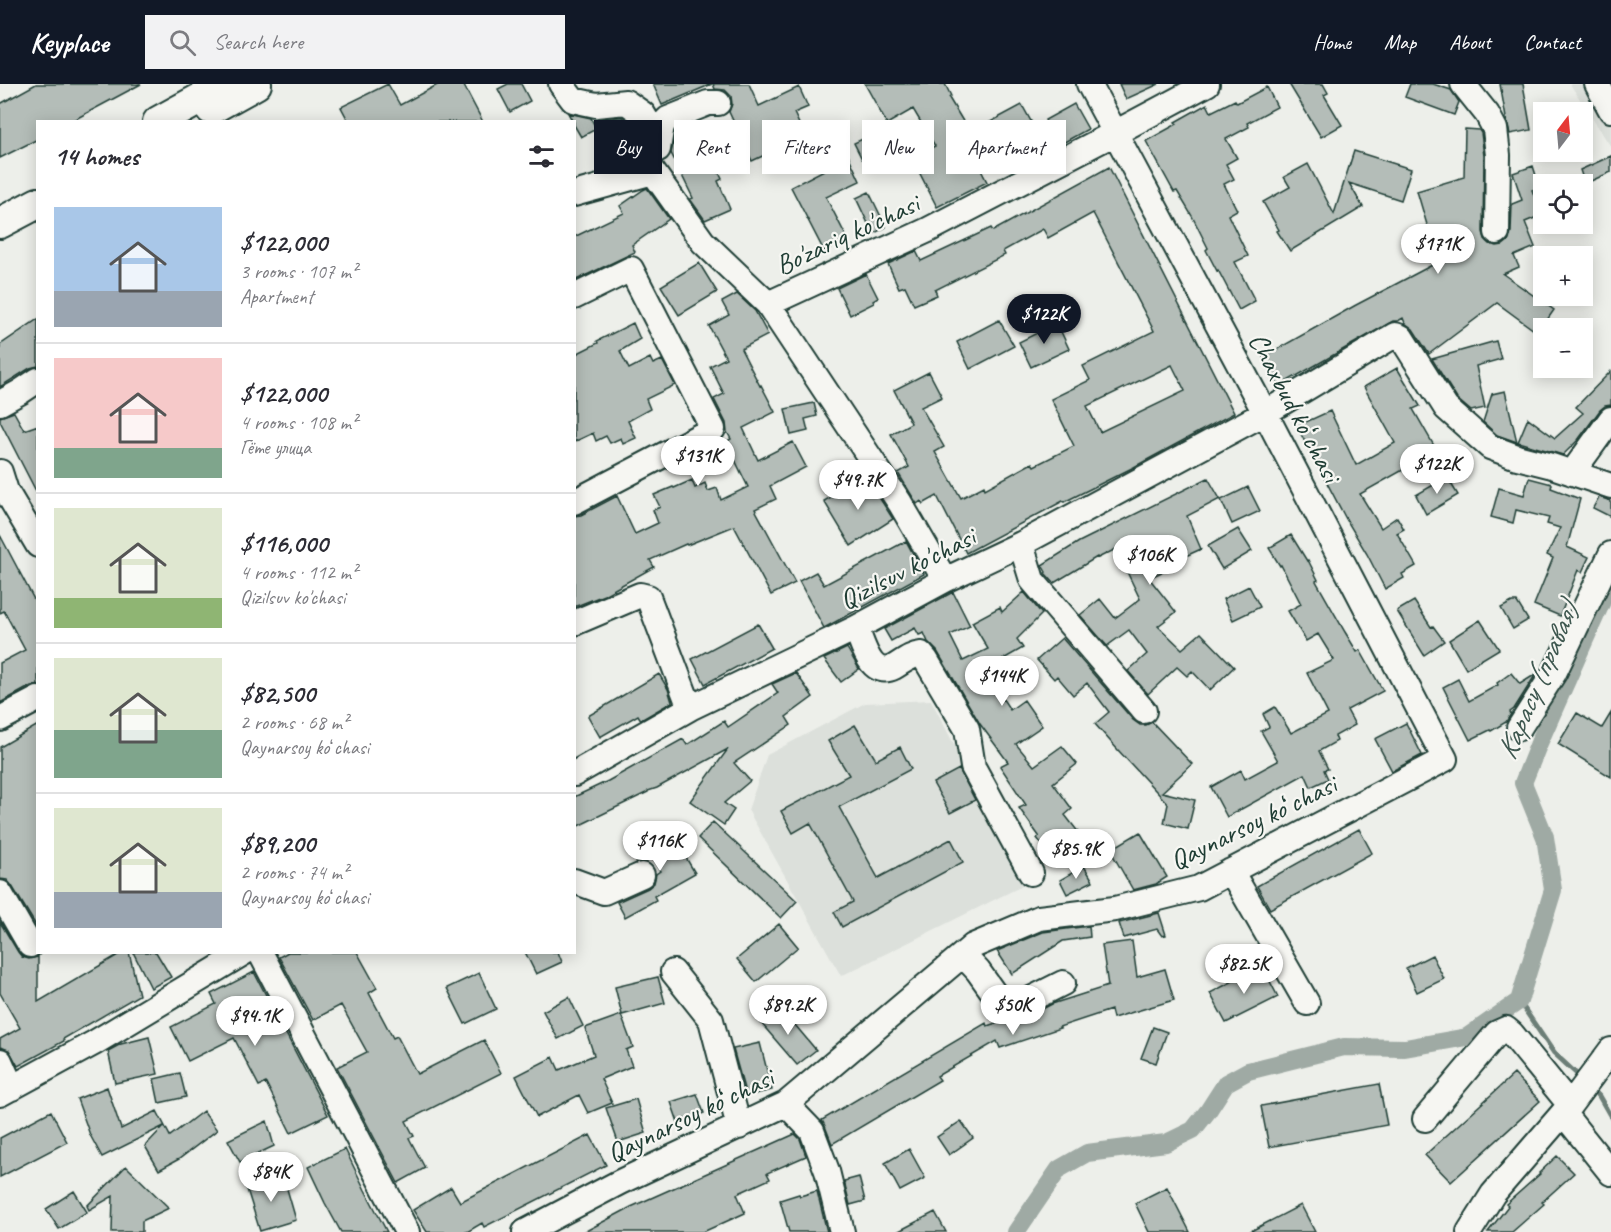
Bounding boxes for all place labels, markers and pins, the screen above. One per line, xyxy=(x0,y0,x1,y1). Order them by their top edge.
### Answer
pin: $171K xyxy=(1396,224,1480,275)
pin: $122K xyxy=(1002,294,1086,345)
pin: $131K xyxy=(656,436,740,487)
pin: $122K xyxy=(1395,444,1479,495)
pin: $49.7K xyxy=(809,460,907,511)
pin: $106K xyxy=(1108,535,1192,586)
pin: $144K xyxy=(960,656,1044,707)
pin: $116K xyxy=(618,821,702,872)
pin: $85.9K xyxy=(1027,829,1125,880)
pin: $82.5K xyxy=(1195,944,1293,995)
pin: $89.2K xyxy=(739,985,837,1036)
pin: $50K xyxy=(977,985,1049,1036)
pin: $94.1K xyxy=(206,996,304,1047)
pin: $84K xyxy=(235,1152,307,1203)

